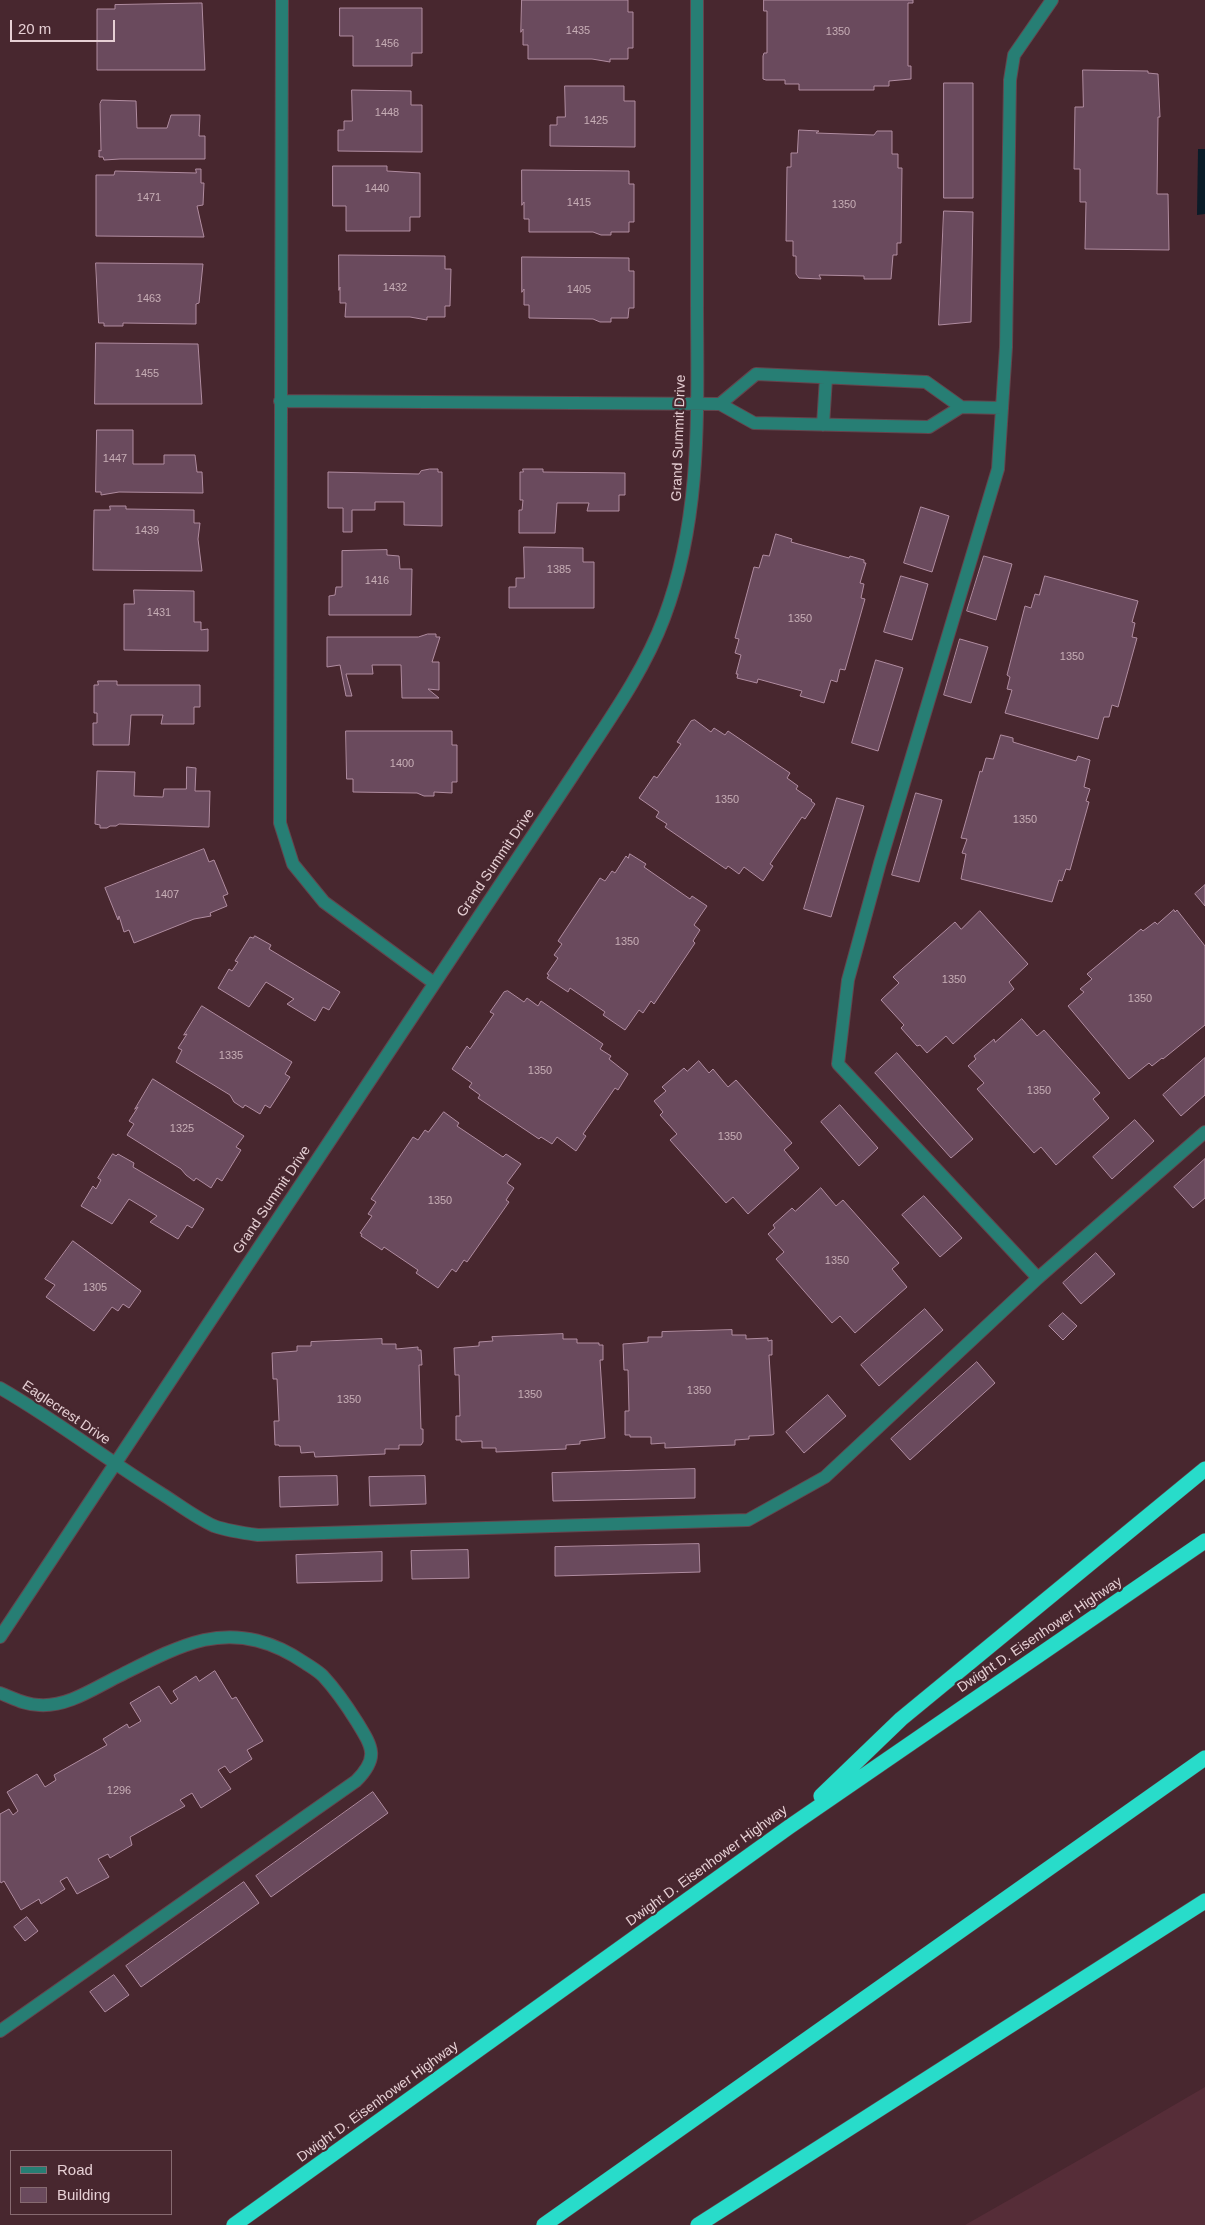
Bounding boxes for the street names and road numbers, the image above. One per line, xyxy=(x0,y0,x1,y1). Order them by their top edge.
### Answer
street label: Grand Summit Drive xyxy=(668,374,690,502)
street label: Grand Summit Drive xyxy=(454,806,538,920)
street label: Grand Summit Drive xyxy=(230,1143,314,1257)
street label: Eaglecrest Drive xyxy=(19,1377,113,1449)
street label: Dwight D. Eisenhower Highway xyxy=(954,1573,1126,1697)
street label: Dwight D. Eisenhower Highway xyxy=(623,1802,791,1930)
street label: Dwight D. Eisenhower Highway xyxy=(294,2038,462,2166)

